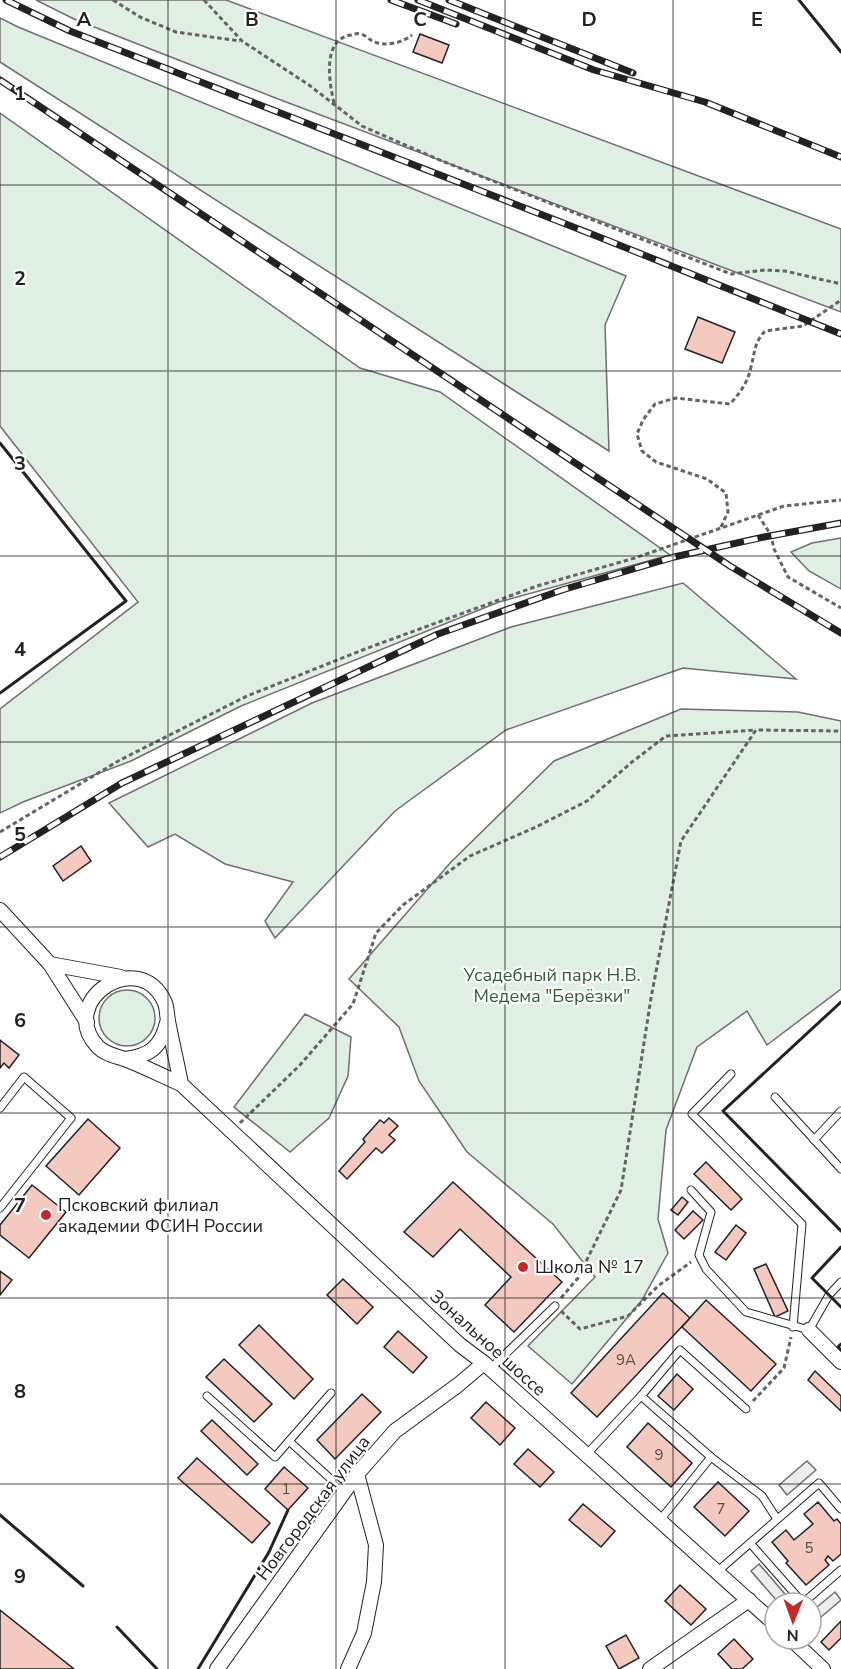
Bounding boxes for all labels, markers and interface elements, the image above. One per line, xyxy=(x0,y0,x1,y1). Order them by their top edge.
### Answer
text: A xyxy=(77,6,92,33)
text: B xyxy=(245,6,259,33)
text: C xyxy=(413,6,427,33)
text: D xyxy=(581,6,597,33)
text: E xyxy=(751,6,763,33)
text: 1 xyxy=(14,80,26,107)
text: 2 xyxy=(14,265,26,292)
text: 3 xyxy=(14,450,26,477)
text: 4 xyxy=(14,636,26,663)
text: 5 xyxy=(14,821,26,848)
park label: Усадебный парк Н.В. Медема "Берёзки" xyxy=(462,963,641,1008)
text: 6 xyxy=(14,1007,26,1034)
text: 7 xyxy=(14,1192,26,1219)
place label: Псковский филиал академии ФСИН России xyxy=(58,1193,263,1238)
marker: Псковский филиал академии ФСИН России xyxy=(39,1208,53,1222)
place label: Школа № 17 xyxy=(535,1255,644,1279)
marker: Школа № 17 xyxy=(516,1260,530,1274)
street label: Зональное шоссе xyxy=(425,1284,551,1402)
house number: 9А xyxy=(616,1350,636,1370)
text: 8 xyxy=(14,1378,26,1405)
street label: Новгородская улица xyxy=(251,1431,375,1585)
house number: 9 xyxy=(654,1445,664,1465)
house number: 1 xyxy=(281,1479,291,1499)
house number: 7 xyxy=(716,1499,726,1519)
house number: 5 xyxy=(804,1538,814,1558)
text: 9 xyxy=(14,1563,26,1590)
north arrow xyxy=(763,1591,823,1651)
text: N xyxy=(787,1624,799,1646)

